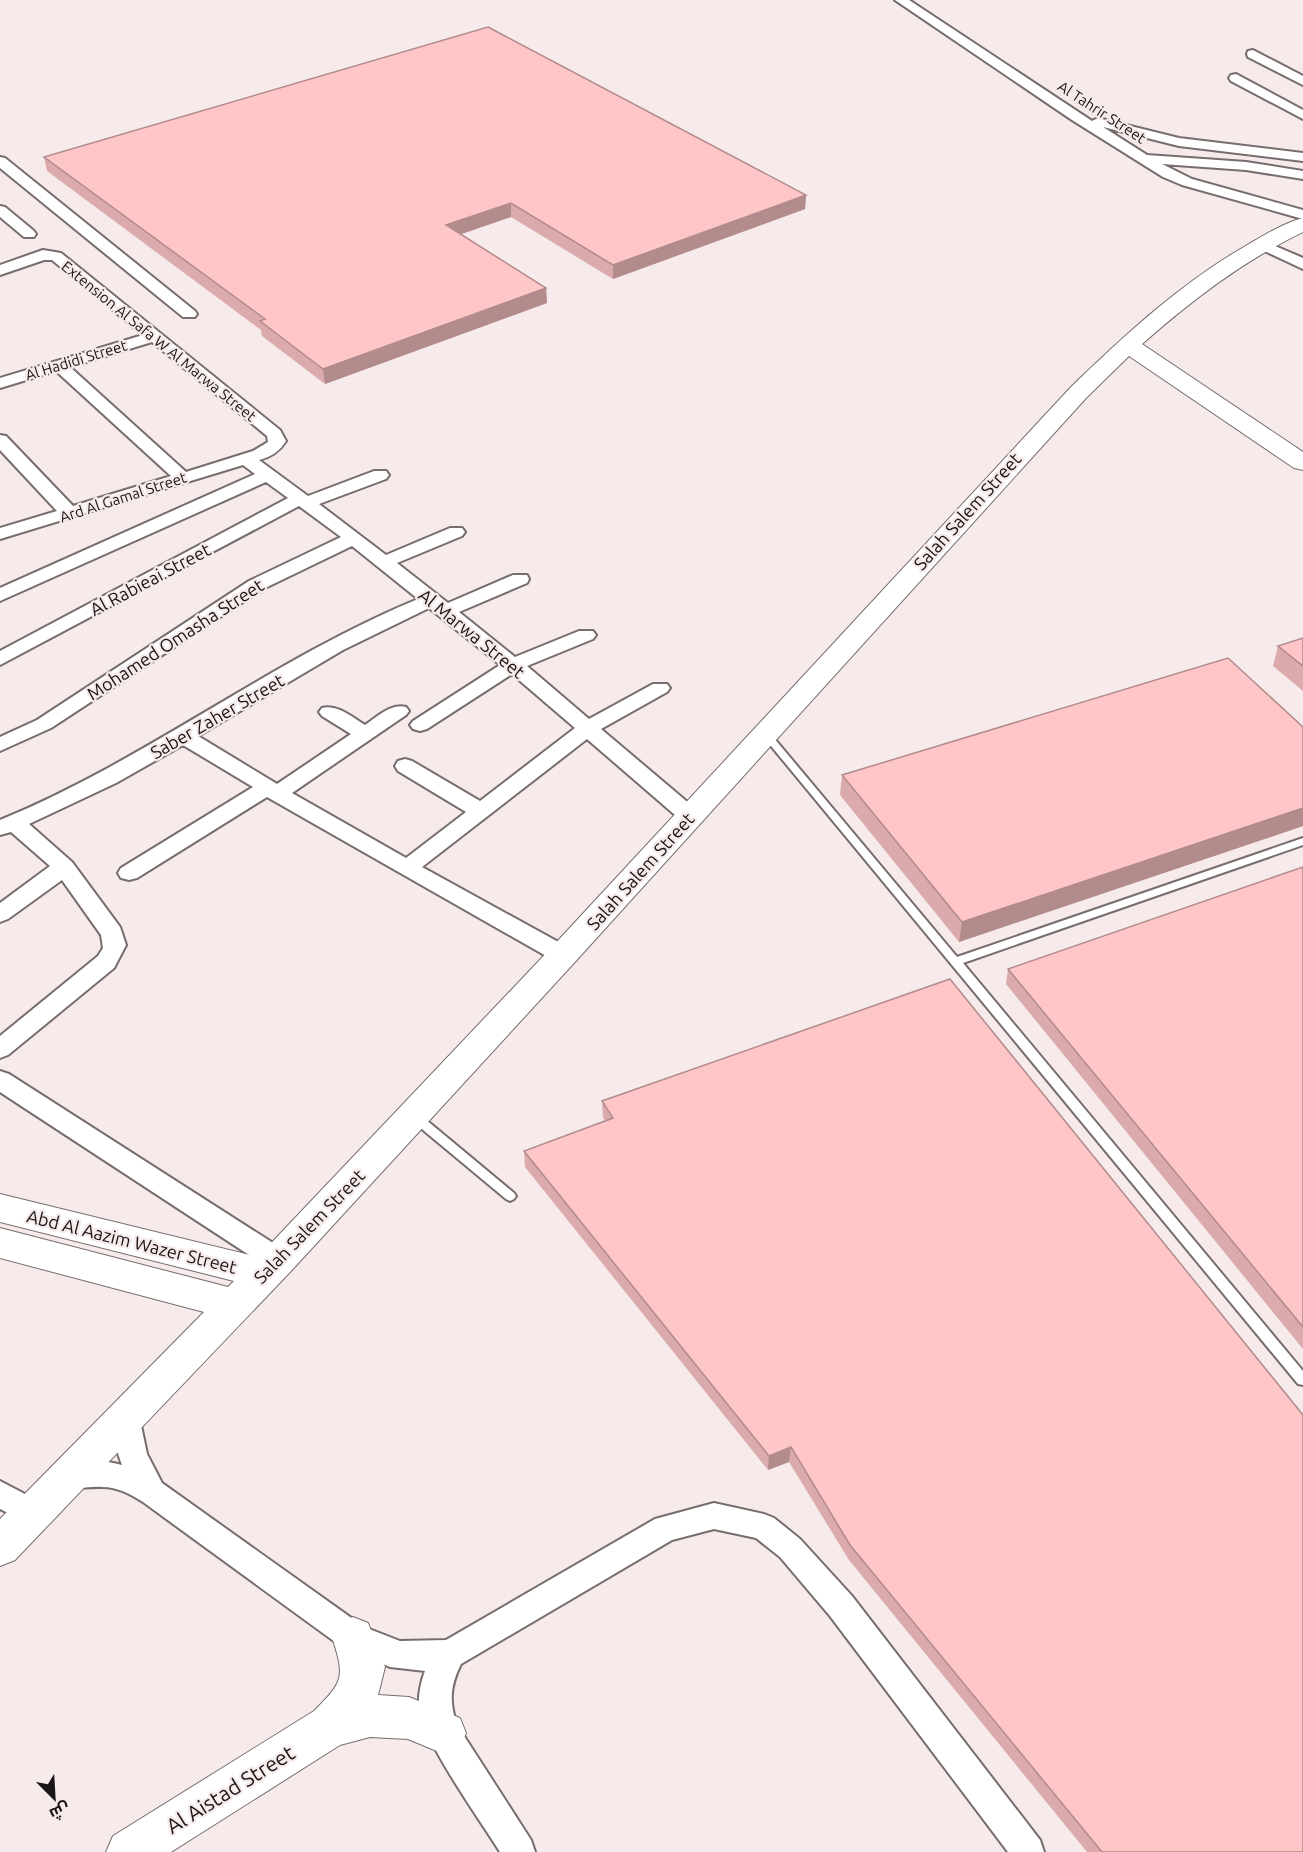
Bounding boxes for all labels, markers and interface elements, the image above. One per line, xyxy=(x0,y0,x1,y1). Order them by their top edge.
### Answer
street label: Al Tahrir Street xyxy=(1055,77,1149,147)
street label: Extension Al Safa W Al Marwa Street xyxy=(58,257,260,425)
street label: Al Hadidi Street xyxy=(23,336,129,384)
street label: Salah Salem Street xyxy=(909,448,1025,574)
street label: Ard Al Gamal Street xyxy=(57,468,189,526)
street label: Al Rabieai Street xyxy=(86,539,214,619)
street label: Mohamed Omasha Street xyxy=(83,574,267,704)
street label: Al Marwa Street xyxy=(415,584,529,682)
street label: Saber Zaher Street xyxy=(147,670,287,762)
street label: Salah Salem Street xyxy=(582,808,698,934)
street label: Salah Salem Street xyxy=(250,1165,368,1287)
street label: Abd Al Aazim Wazer Street xyxy=(25,1205,239,1277)
street label: Al Aistad Street xyxy=(161,1740,299,1838)
north arrow xyxy=(24,1768,84,1828)
text: ش xyxy=(47,1798,73,1824)

